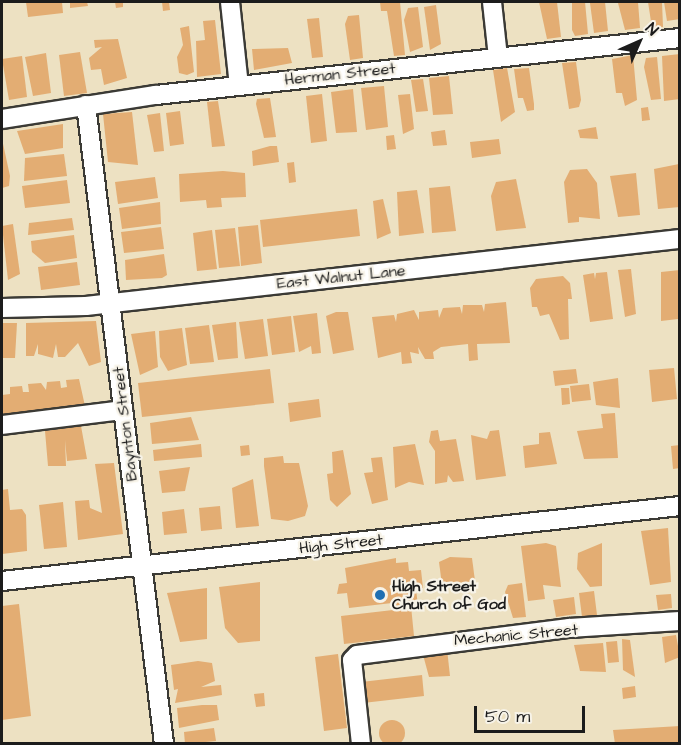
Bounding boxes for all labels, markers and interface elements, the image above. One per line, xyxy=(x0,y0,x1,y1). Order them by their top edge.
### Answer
north arrow xyxy=(609,12,669,72)
text: N xyxy=(640,18,663,41)
street label: Herman Street xyxy=(284,59,396,89)
street label: East Walnut Lane xyxy=(276,261,406,293)
street label: Baynton Street xyxy=(108,365,142,483)
street label: High Street xyxy=(298,530,384,558)
place label: High Street Church of God xyxy=(392,576,506,614)
marker: High Street Church of God xyxy=(373,588,387,602)
street label: Mechanic Street xyxy=(453,620,579,650)
scale bar xyxy=(477,694,588,732)
text: 50 m xyxy=(485,704,530,729)

